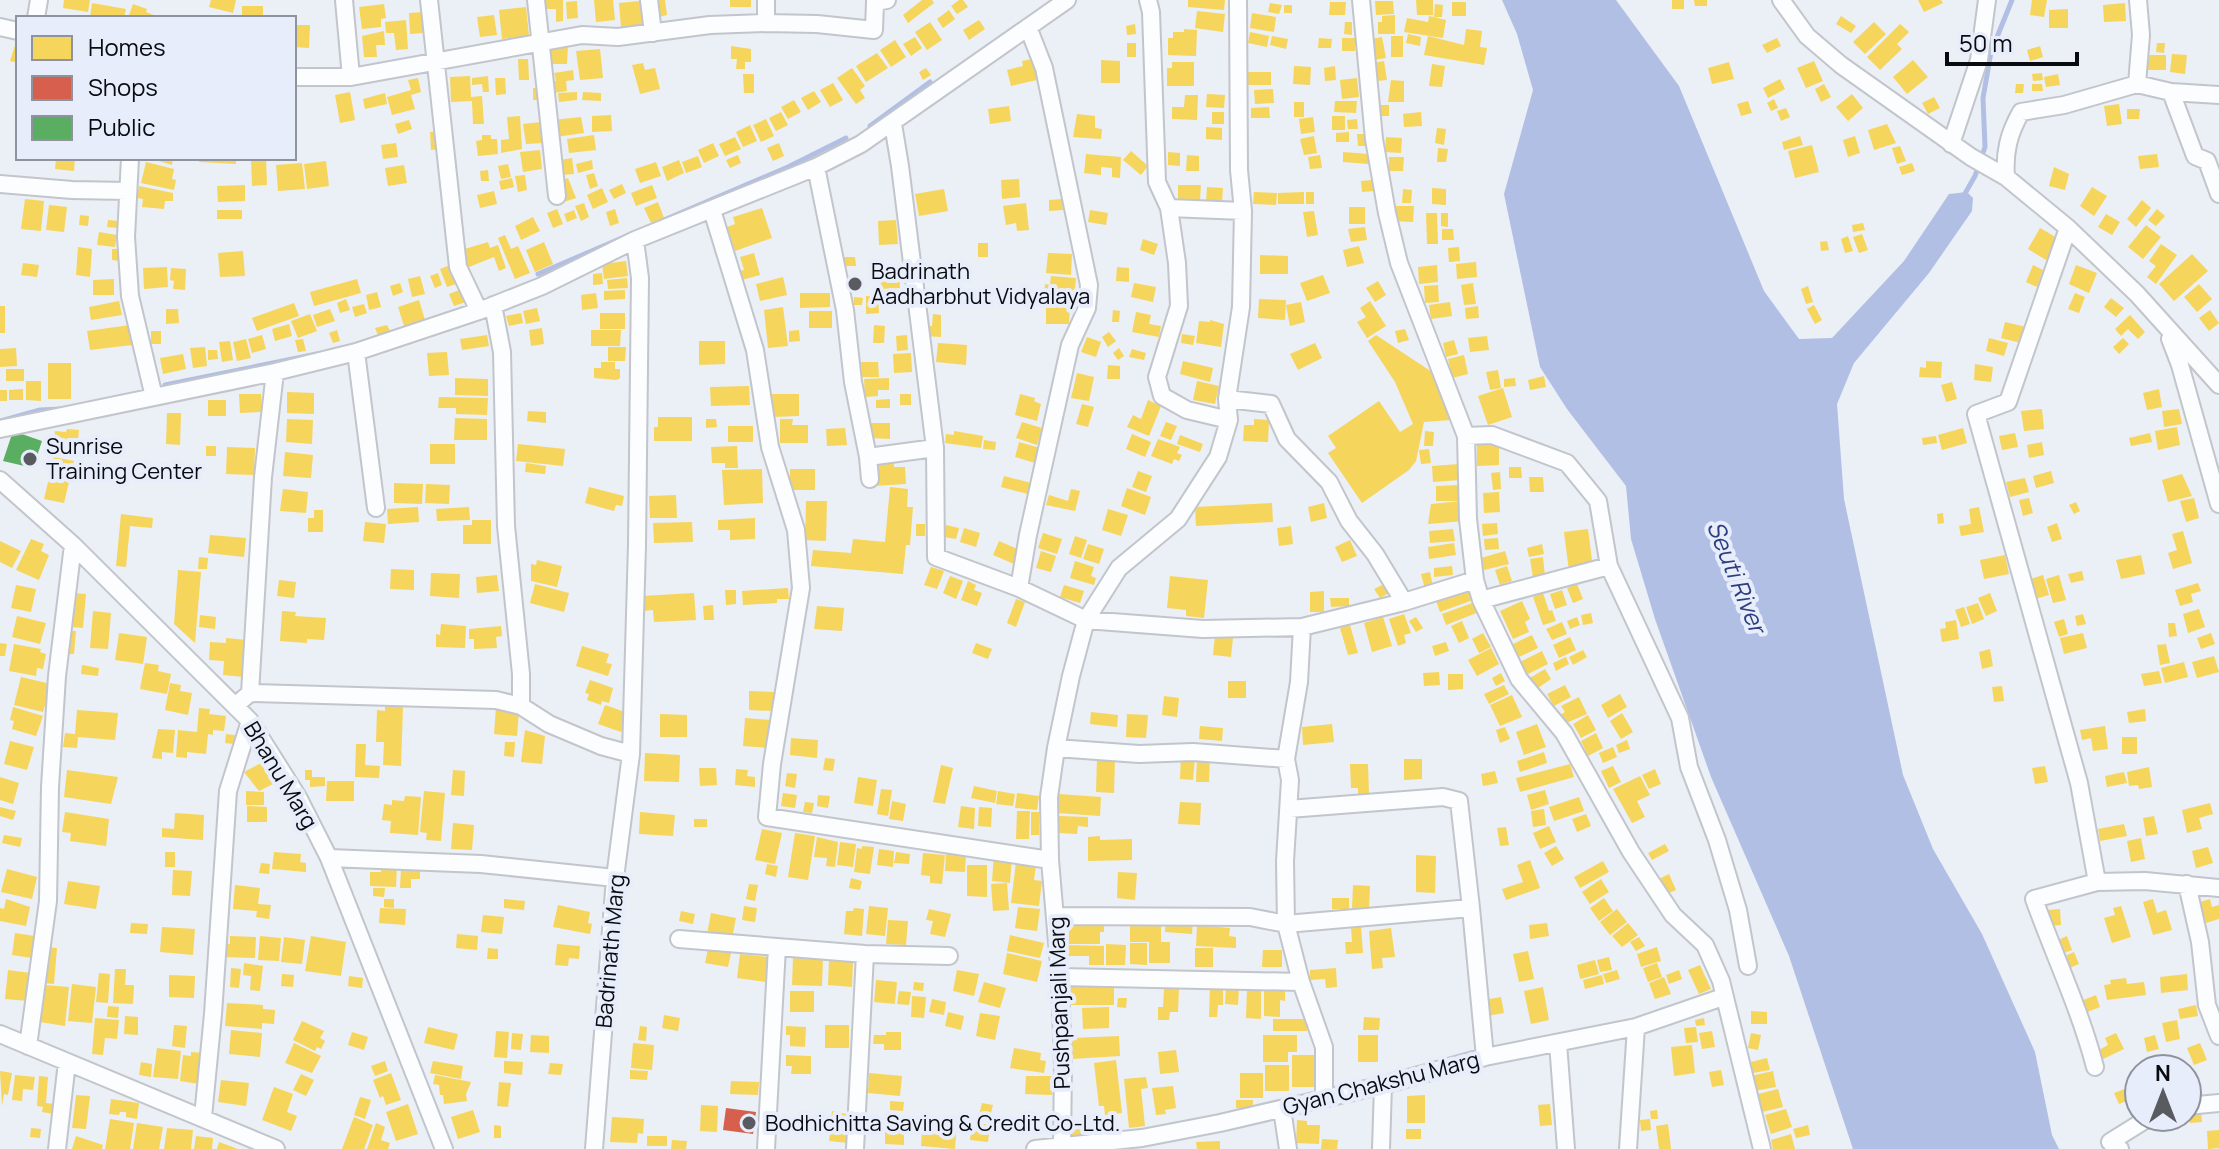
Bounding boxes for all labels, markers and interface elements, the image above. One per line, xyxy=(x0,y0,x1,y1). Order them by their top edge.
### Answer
legend xyxy=(16,16,296,160)
scale bar xyxy=(1947,16,2077,66)
text: 50 m xyxy=(1959,26,2013,59)
text: Homes xyxy=(88,30,166,63)
text: Shops xyxy=(88,70,158,103)
text: Public xyxy=(88,110,155,143)
place label: Badrinath Aadharbhut Vidyalaya xyxy=(871,256,1090,311)
marker: Badrinath Aadharbhut Vidyalaya xyxy=(846,275,864,293)
place label: Sunrise Training Center xyxy=(46,431,202,486)
marker: Sunrise Training Center xyxy=(21,450,39,468)
water label: Seuti River xyxy=(1700,515,1776,641)
street label: Bhanu Marg xyxy=(237,716,325,834)
street label: Badrinath Marg xyxy=(588,873,632,1029)
street label: Pushpanjali Marg xyxy=(1041,916,1077,1090)
street label: Gyan Chakshu Marg xyxy=(1280,1044,1482,1122)
north arrow xyxy=(2123,1053,2203,1133)
text: N xyxy=(2155,1058,2171,1088)
place label: Bodhichitta Saving & Credit Co-Ltd. xyxy=(765,1108,1120,1138)
marker: Bodhichitta Saving & Credit Co-Ltd. xyxy=(740,1114,758,1132)

